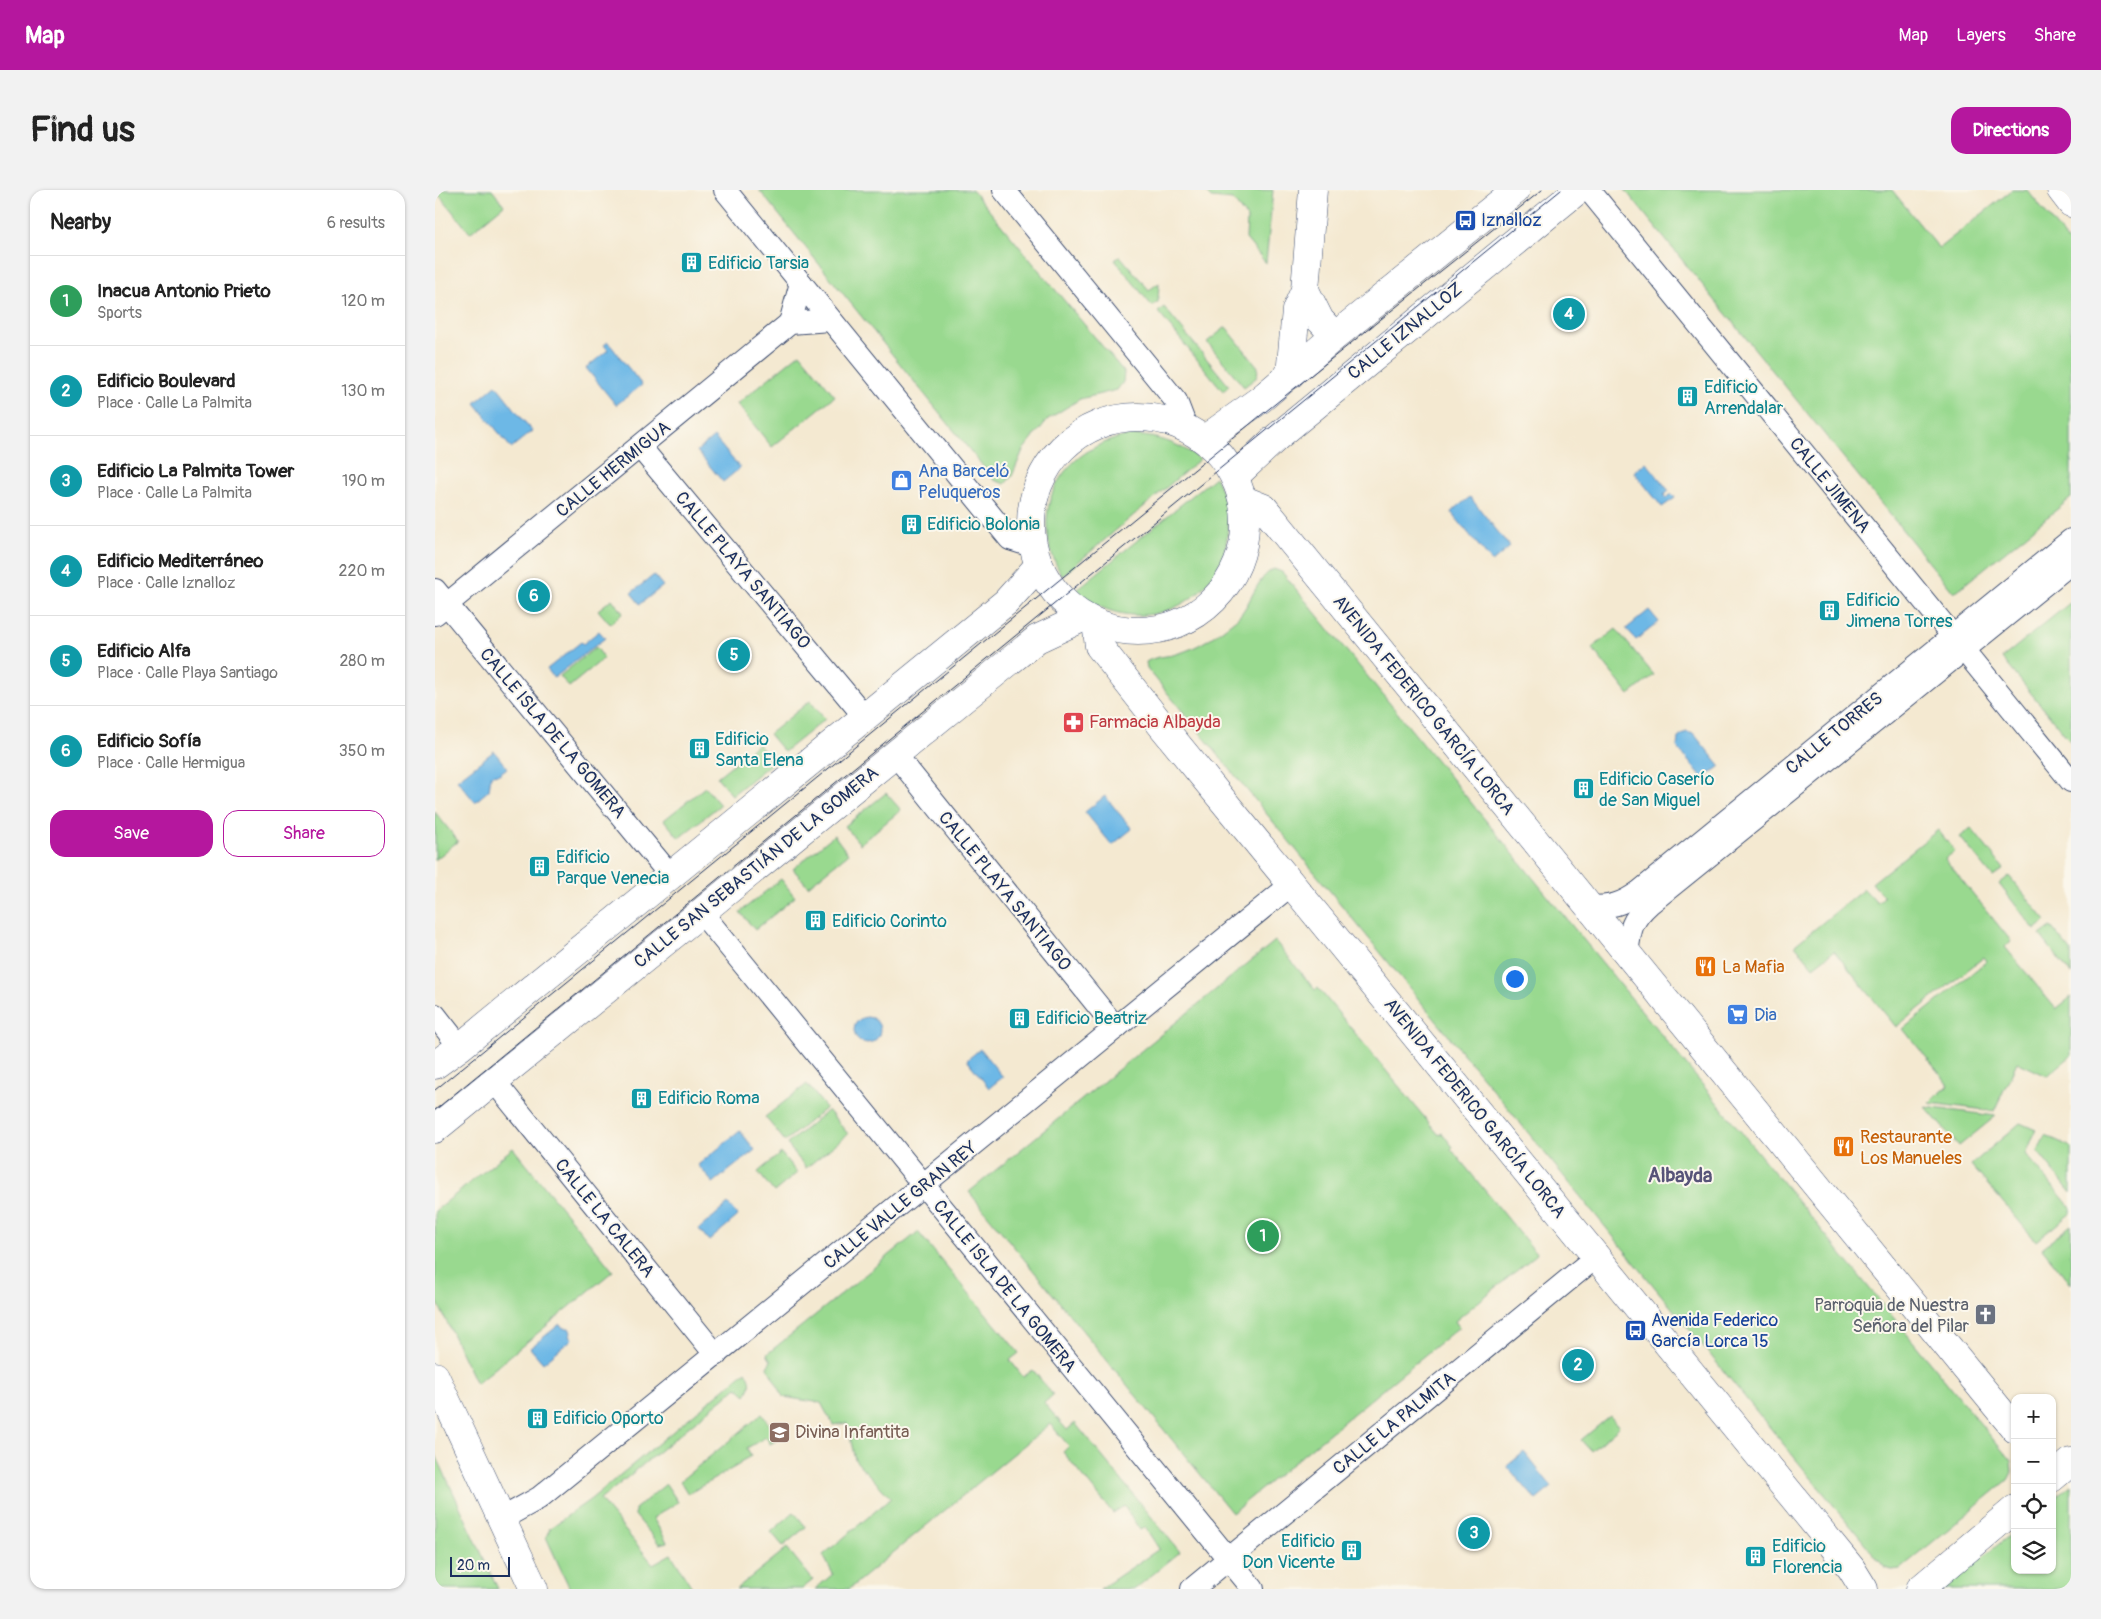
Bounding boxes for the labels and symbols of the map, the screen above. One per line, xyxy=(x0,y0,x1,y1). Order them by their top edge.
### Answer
bus stop icon: Iznalloz xyxy=(1453,208,1477,232)
place label: Iznalloz xyxy=(1481,209,1542,232)
building icon: Edificio Tarsia xyxy=(680,251,704,275)
place label: Edificio Tarsia xyxy=(708,252,809,275)
street label: CALLE IZNALLOZ xyxy=(1343,278,1468,385)
pin: 4 xyxy=(1553,295,1585,333)
place label: Edificio Arrendalar xyxy=(1704,376,1784,420)
building icon: Edificio Arrendalar xyxy=(1676,385,1700,409)
street label: CALLE HERMIGUA xyxy=(551,416,676,523)
street label: CALLE JIMENA xyxy=(1784,433,1875,538)
place label: Ana Barceló Peluqueros xyxy=(918,460,1009,504)
shop icon: Ana Barceló Peluqueros xyxy=(890,469,914,493)
street label: CALLE PLAYA SANTIAGO xyxy=(670,487,815,654)
building icon: Edificio Bolonia xyxy=(899,512,923,536)
place label: Edificio Bolonia xyxy=(927,513,1040,536)
pin: 6 xyxy=(518,577,550,615)
place label: Edificio Jimena Torres xyxy=(1846,589,1953,633)
street label: AVENIDA FEDERICO GARCÍA LORCA xyxy=(1328,591,1520,820)
building icon: Edificio Jimena Torres xyxy=(1818,598,1842,622)
pin: 5 xyxy=(718,636,750,674)
street label: CALLE ISLA DE LA GOMERA xyxy=(474,643,631,824)
street label: CALLE TORRES xyxy=(1781,687,1888,780)
pharmacy icon: Farmacia Albayda xyxy=(1061,710,1085,734)
place label: Farmacia Albayda xyxy=(1089,711,1221,734)
place label: Edificio Santa Elena xyxy=(715,728,804,772)
building icon: Edificio Santa Elena xyxy=(687,737,711,761)
street label: CALLE SAN SEBASTIÁN DE LA GOMERA xyxy=(629,761,884,973)
place label: Edificio Caserío de San Miguel xyxy=(1599,768,1715,812)
building icon: Edificio Caserío de San Miguel xyxy=(1571,777,1595,801)
street label: CALLE PLAYA SANTIAGO xyxy=(933,807,1076,976)
place label: Edificio Parque Venecia xyxy=(556,846,669,890)
building icon: Edificio Parque Venecia xyxy=(528,855,552,879)
building icon: Edificio Corinto xyxy=(804,909,828,933)
place label: Edificio Corinto xyxy=(832,910,947,933)
restaurant icon: La Mafia xyxy=(1694,955,1718,979)
place label: La Mafia xyxy=(1722,956,1785,979)
your location xyxy=(1502,966,1528,992)
street label: AVENIDA FEDERICO GARCÍA LORCA xyxy=(1379,994,1571,1223)
supermarket icon: Dia xyxy=(1726,1003,1750,1027)
place label: Dia xyxy=(1754,1004,1777,1027)
building icon: Edificio Beatriz xyxy=(1008,1006,1032,1030)
place label: Edificio Beatriz xyxy=(1036,1007,1147,1030)
building icon: Edificio Roma xyxy=(630,1086,654,1110)
place label: Edificio Roma xyxy=(658,1087,760,1110)
place label: Restaurante Los Manueles xyxy=(1860,1126,1962,1170)
restaurant icon: Restaurante Los Manueles xyxy=(1832,1135,1856,1159)
street label: CALLE VALLE GRAN REY xyxy=(819,1136,982,1275)
street label: CALLE LA CALERA xyxy=(550,1154,660,1283)
district label: Albayda xyxy=(1648,1163,1712,1188)
street label: CALLE ISLA DE LA GOMERA xyxy=(928,1195,1082,1378)
pin: 1 xyxy=(1247,1217,1279,1255)
place label: Parroquia de Nuestra Señora del Pilar xyxy=(1814,1294,1970,1338)
church icon: Parroquia de Nuestra Señora del Pilar xyxy=(1973,1303,1997,1327)
place label: Avenida Federico García Lorca 15 xyxy=(1651,1309,1779,1353)
bus stop icon: Avenida Federico García Lorca 15 xyxy=(1623,1318,1647,1342)
pin: 2 xyxy=(1562,1346,1594,1384)
street label: CALLE LA PALMITA xyxy=(1328,1367,1460,1480)
building icon: Edificio Oporto xyxy=(525,1406,549,1430)
place label: Edificio Oporto xyxy=(553,1407,664,1430)
school or university icon: Divina Infantita xyxy=(767,1420,791,1444)
place label: Divina Infantita xyxy=(795,1421,909,1444)
pin: 3 xyxy=(1458,1514,1490,1552)
place label: Edificio Don Vicente xyxy=(1242,1530,1335,1574)
place label: Edificio Florencia xyxy=(1772,1535,1842,1579)
building icon: Edificio Don Vicente xyxy=(1339,1539,1363,1563)
building icon: Edificio Florencia xyxy=(1744,1544,1768,1568)
scale bar xyxy=(450,1554,510,1577)

